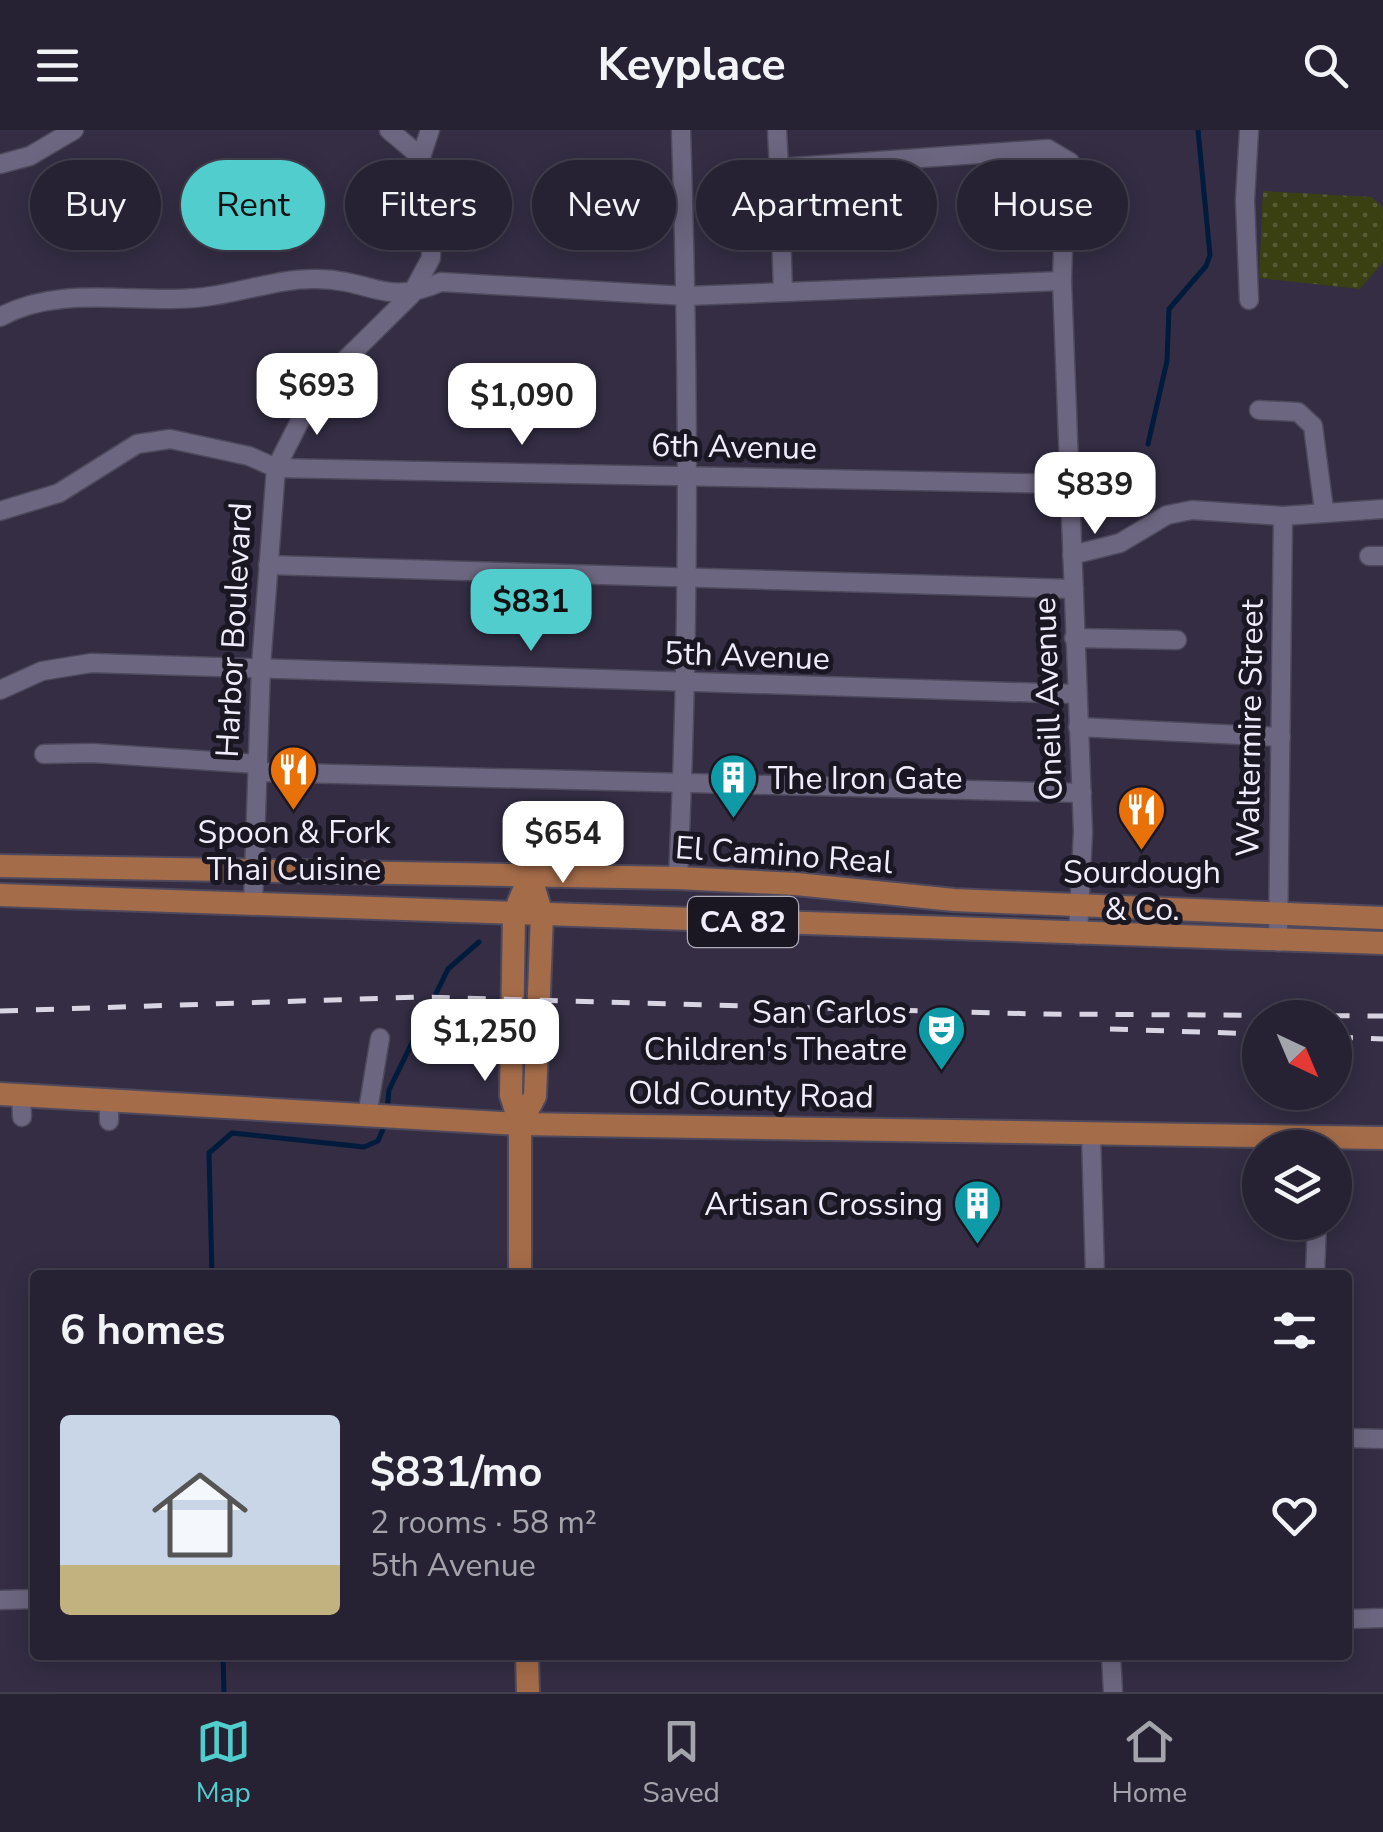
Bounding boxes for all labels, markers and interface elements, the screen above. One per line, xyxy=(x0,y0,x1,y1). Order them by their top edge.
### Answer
text: Keyplace xyxy=(597,35,786,96)
icon: menu xyxy=(30,38,85,93)
icon: search xyxy=(1298,38,1353,93)
chip: Buy xyxy=(30,160,161,250)
chip: Rent xyxy=(181,160,325,250)
chip: Filters xyxy=(345,160,512,250)
chip: New xyxy=(532,160,676,250)
chip: Apartment xyxy=(696,160,937,250)
chip: House xyxy=(957,160,1128,250)
pin: $693 xyxy=(258,353,376,438)
pin: $1,090 xyxy=(441,363,603,448)
text: $693 xyxy=(279,364,355,407)
text: $1,090 xyxy=(470,374,574,417)
street label: 6th Avenue xyxy=(651,424,817,470)
pin: $839 xyxy=(1036,452,1154,537)
text: $839 xyxy=(1057,463,1133,506)
street label: Harbor Boulevard xyxy=(206,501,262,759)
pin: $831 xyxy=(472,569,590,654)
text: $831 xyxy=(493,580,569,623)
street label: Oneill Avenue xyxy=(1023,597,1073,801)
street label: Waltermire Street xyxy=(1226,598,1274,857)
street label: 5th Avenue xyxy=(663,632,831,680)
restaurant icon: Spoon & Fork Thai Cuisine xyxy=(268,744,320,812)
building icon: The Iron Gate xyxy=(707,752,759,820)
place label: The Iron Gate xyxy=(768,757,963,800)
restaurant icon: Sourdough & Co. xyxy=(1116,784,1168,852)
pin: $654 xyxy=(504,801,622,886)
place label: Spoon & Fork Thai Cuisine xyxy=(198,811,391,891)
text: $654 xyxy=(525,812,601,855)
street label: El Camino Real xyxy=(674,826,895,884)
place label: Sourdough & Co. xyxy=(1063,851,1221,931)
road number: CA 82 xyxy=(688,897,798,947)
place label: San Carlos Children's Theatre xyxy=(644,991,907,1071)
pin: $1,250 xyxy=(404,999,566,1084)
north arrow xyxy=(1242,1000,1352,1110)
map controls xyxy=(1242,1000,1352,1240)
theatre icon: San Carlos Children's Theatre xyxy=(916,1004,968,1072)
text: $1,250 xyxy=(433,1010,537,1053)
street label: Old County Road xyxy=(628,1071,874,1119)
button: layers xyxy=(1242,1130,1352,1240)
building icon: Artisan Crossing xyxy=(952,1178,1004,1246)
place label: Artisan Crossing xyxy=(704,1183,943,1226)
text: 6 homes xyxy=(60,1302,225,1359)
icon: filters xyxy=(1267,1303,1322,1358)
text: $831/mo xyxy=(370,1444,542,1501)
icon: home xyxy=(140,1455,260,1575)
icon: heart xyxy=(1267,1488,1322,1543)
text: 2 rooms · 58 m² xyxy=(370,1501,597,1544)
text: 5th Avenue xyxy=(370,1544,536,1587)
tab: Map xyxy=(196,1714,251,1812)
tab: Saved xyxy=(643,1714,720,1812)
tab: Home xyxy=(1111,1714,1187,1812)

